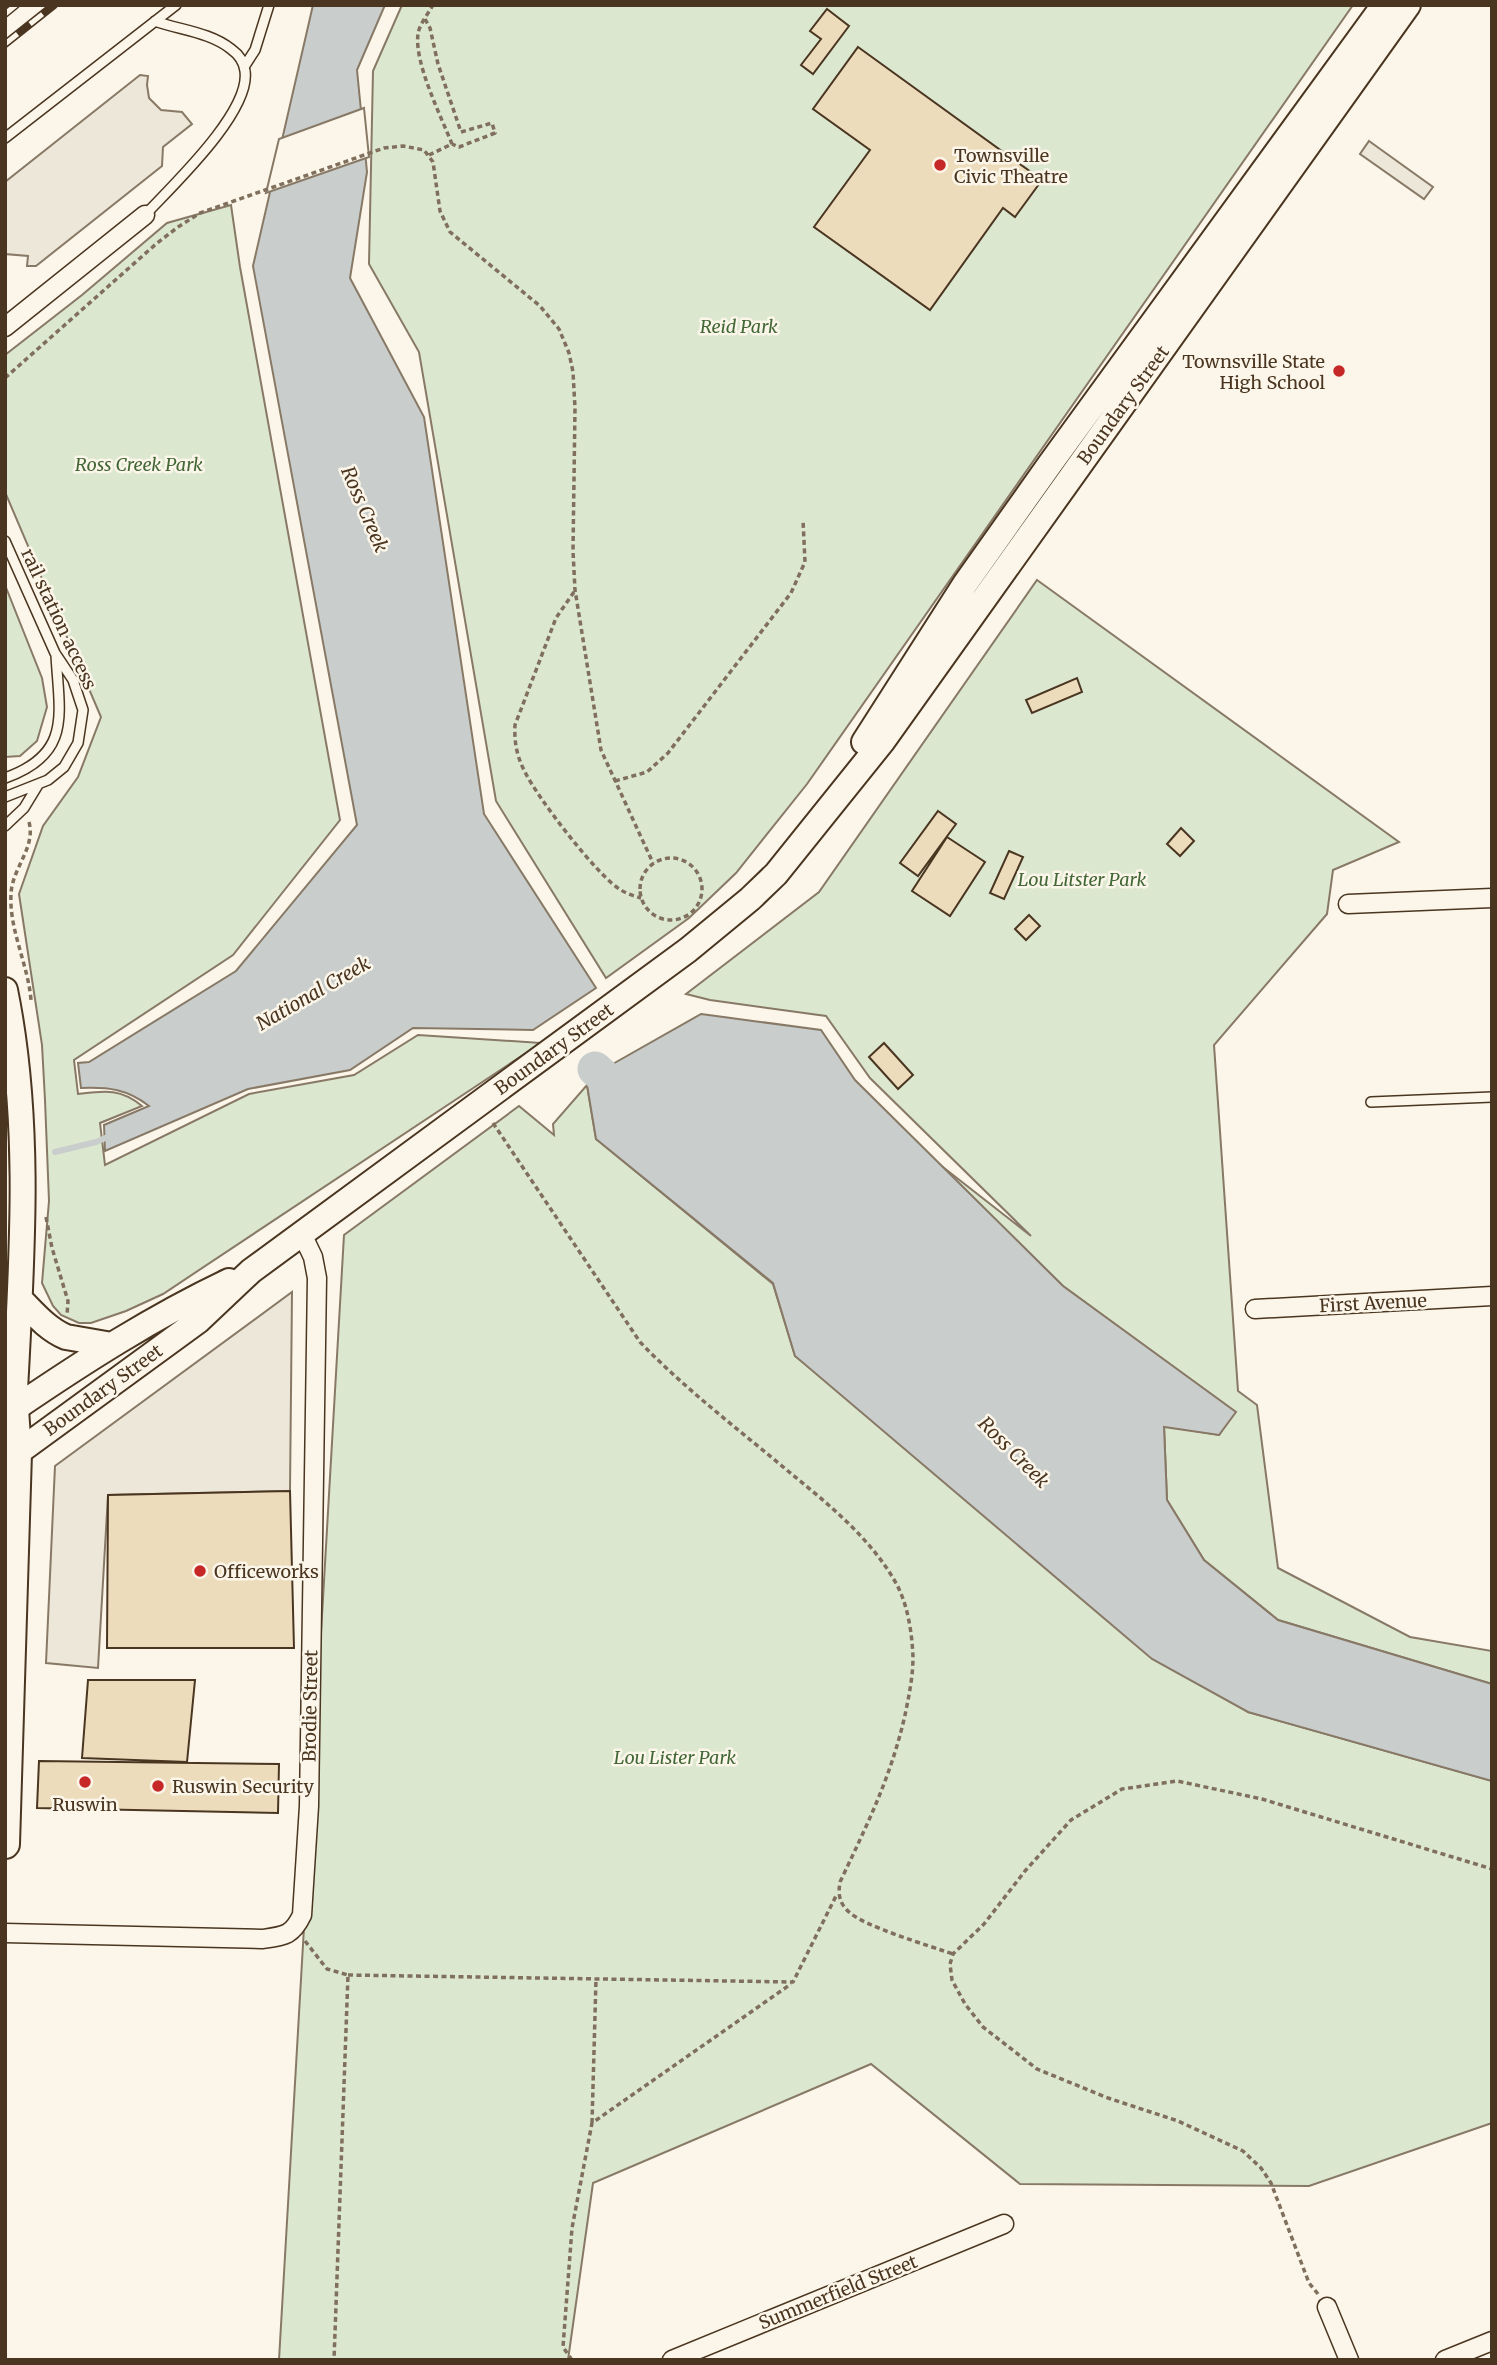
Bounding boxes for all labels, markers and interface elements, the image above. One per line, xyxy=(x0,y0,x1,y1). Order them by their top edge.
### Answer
place label: Townsville Civic Theatre xyxy=(954,144,1068,188)
marker: Townsville Civic Theatre xyxy=(932,157,948,173)
park label: Reid Park xyxy=(700,315,778,338)
street label: Boundary Street xyxy=(1072,341,1174,469)
place label: Townsville State High School xyxy=(1182,350,1325,394)
marker: Townsville State High School xyxy=(1331,363,1347,379)
park label: Ross Creek Park xyxy=(75,453,203,476)
water label: Ross Creek xyxy=(336,462,394,556)
street label: rail station access xyxy=(16,545,102,693)
park label: Lou Litster Park xyxy=(1018,868,1147,891)
water label: National Creek xyxy=(252,950,375,1035)
street label: Boundary Street xyxy=(490,998,618,1100)
street label: First Avenue xyxy=(1319,1289,1427,1317)
street label: Boundary Street xyxy=(39,1339,167,1441)
water label: Ross Creek xyxy=(973,1411,1055,1493)
place label: Officeworks xyxy=(214,1560,319,1583)
marker: Officeworks xyxy=(192,1563,208,1579)
street label: Brodie Street xyxy=(298,1650,322,1762)
park label: Lou Lister Park xyxy=(614,1746,736,1769)
marker: Ruswin xyxy=(77,1774,93,1790)
place label: Ruswin Security xyxy=(172,1775,314,1798)
marker: Ruswin Security xyxy=(150,1778,166,1794)
place label: Ruswin xyxy=(52,1793,118,1816)
street label: Summerfield Street xyxy=(755,2250,921,2334)

